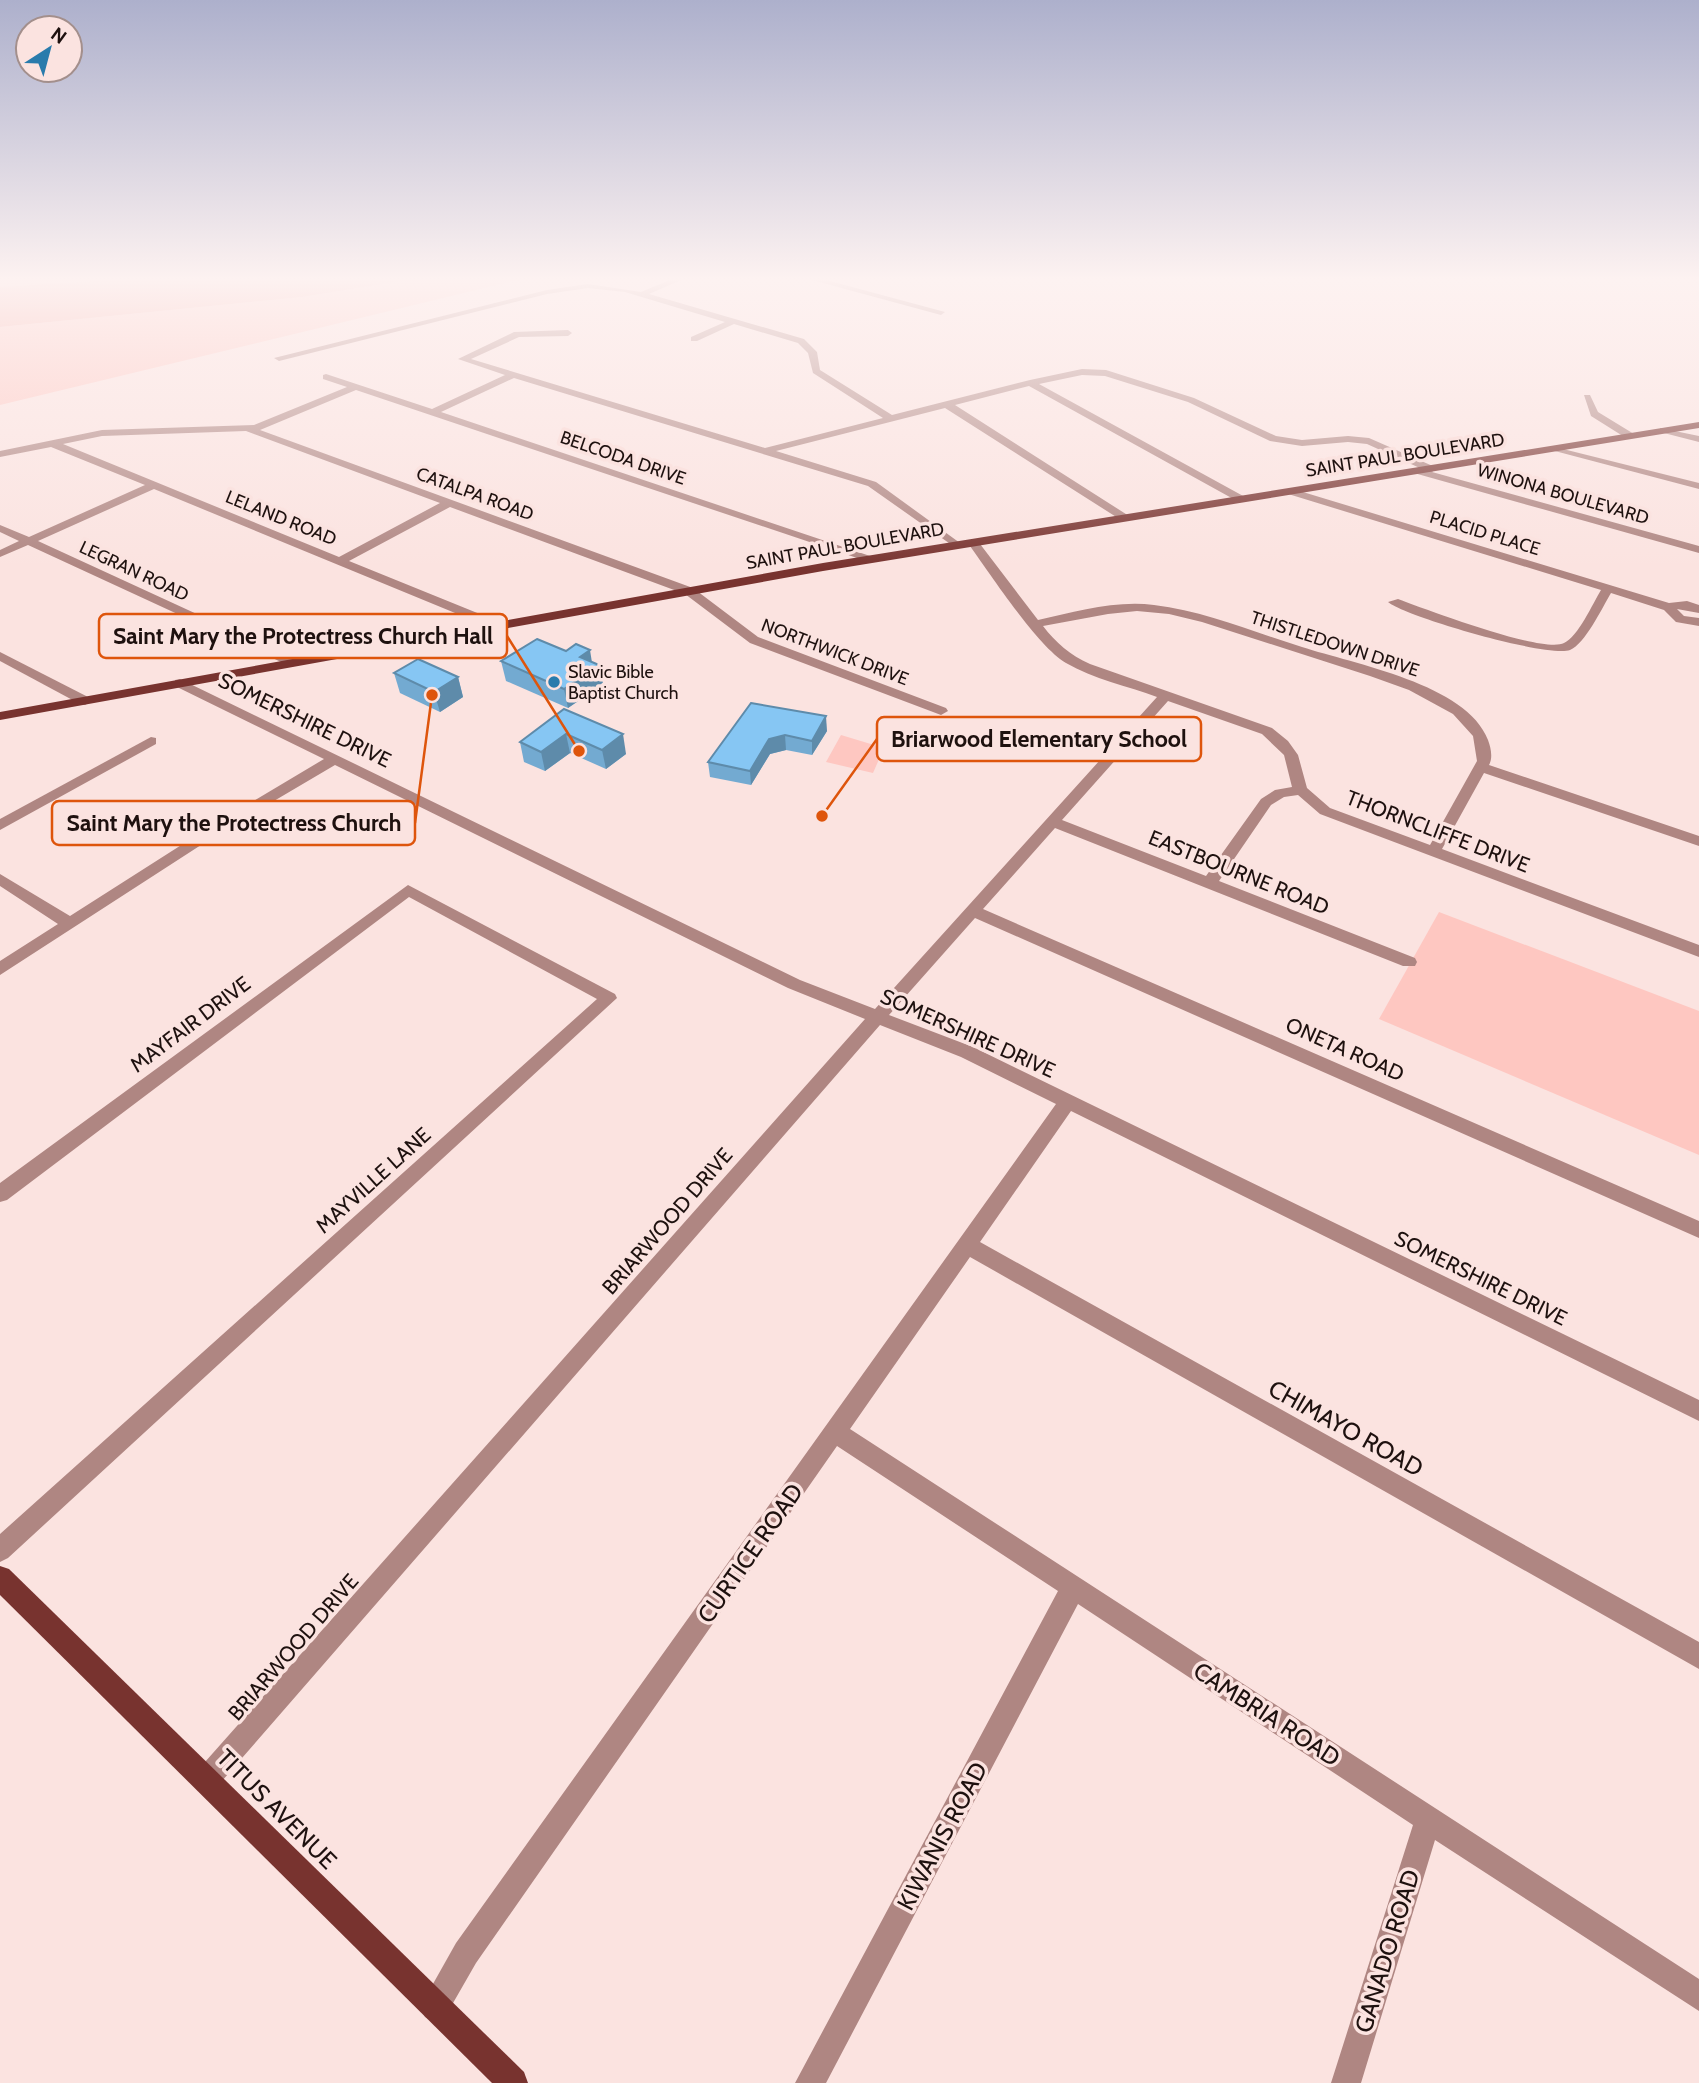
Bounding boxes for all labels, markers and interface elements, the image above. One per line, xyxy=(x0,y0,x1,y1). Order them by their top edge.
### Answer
north arrow xyxy=(14,14,84,84)
text: N xyxy=(47,22,71,49)
street label: BELCODA DRIVE xyxy=(557,426,689,490)
street label: SAINT PAUL BOULEVARD xyxy=(1304,428,1506,482)
street label: WINONA BOULEVARD xyxy=(1475,459,1651,529)
street label: CATALPA ROAD xyxy=(413,463,537,525)
street label: LELAND ROAD xyxy=(222,486,340,550)
street label: PLACID PLACE xyxy=(1427,506,1543,560)
street label: SAINT PAUL BOULEVARD xyxy=(744,518,946,574)
street label: LEGRAN ROAD xyxy=(76,536,192,606)
street label: THISTLEDOWN DRIVE xyxy=(1248,606,1422,682)
callout: Saint Mary the Protectress Church Hall xyxy=(99,614,507,658)
street label: NORTHWICK DRIVE xyxy=(758,614,912,690)
text: Saint Mary the Protectress Church Hall xyxy=(113,622,493,650)
place label: Slavic Bible Baptist Church xyxy=(568,661,678,704)
street label: SOMERSHIRE DRIVE xyxy=(215,667,395,773)
marker: Slavic Bible Baptist Church xyxy=(546,674,562,690)
callout: Briarwood Elementary School xyxy=(877,717,1201,761)
text: Briarwood Elementary School xyxy=(891,725,1187,753)
street label: THORNCLIFFE DRIVE xyxy=(1343,784,1533,878)
callout: Saint Mary the Protectress Church xyxy=(52,801,415,845)
text: Saint Mary the Protectress Church xyxy=(67,809,401,837)
street label: EASTBOURNE ROAD xyxy=(1145,824,1333,920)
street label: MAYFAIR DRIVE xyxy=(125,971,255,1077)
street label: SOMERSHIRE DRIVE xyxy=(877,983,1059,1083)
street label: ONETA ROAD xyxy=(1282,1012,1408,1086)
street label: MAYVILLE LANE xyxy=(310,1122,436,1238)
street label: BRIARWOOD DRIVE xyxy=(597,1143,737,1299)
street label: SOMERSHIRE DRIVE xyxy=(1391,1225,1571,1331)
street label: CHIMAYO ROAD xyxy=(1264,1374,1428,1482)
street label: CURTICE ROAD xyxy=(691,1478,809,1628)
street label: BRIARWOOD DRIVE xyxy=(223,1569,363,1725)
street label: CAMBRIA ROAD xyxy=(1188,1656,1346,1772)
street label: TITUS AVENUE xyxy=(211,1743,343,1875)
street label: KIWANIS ROAD xyxy=(891,1757,993,1915)
street label: GANADO ROAD xyxy=(1348,1866,1426,2036)

